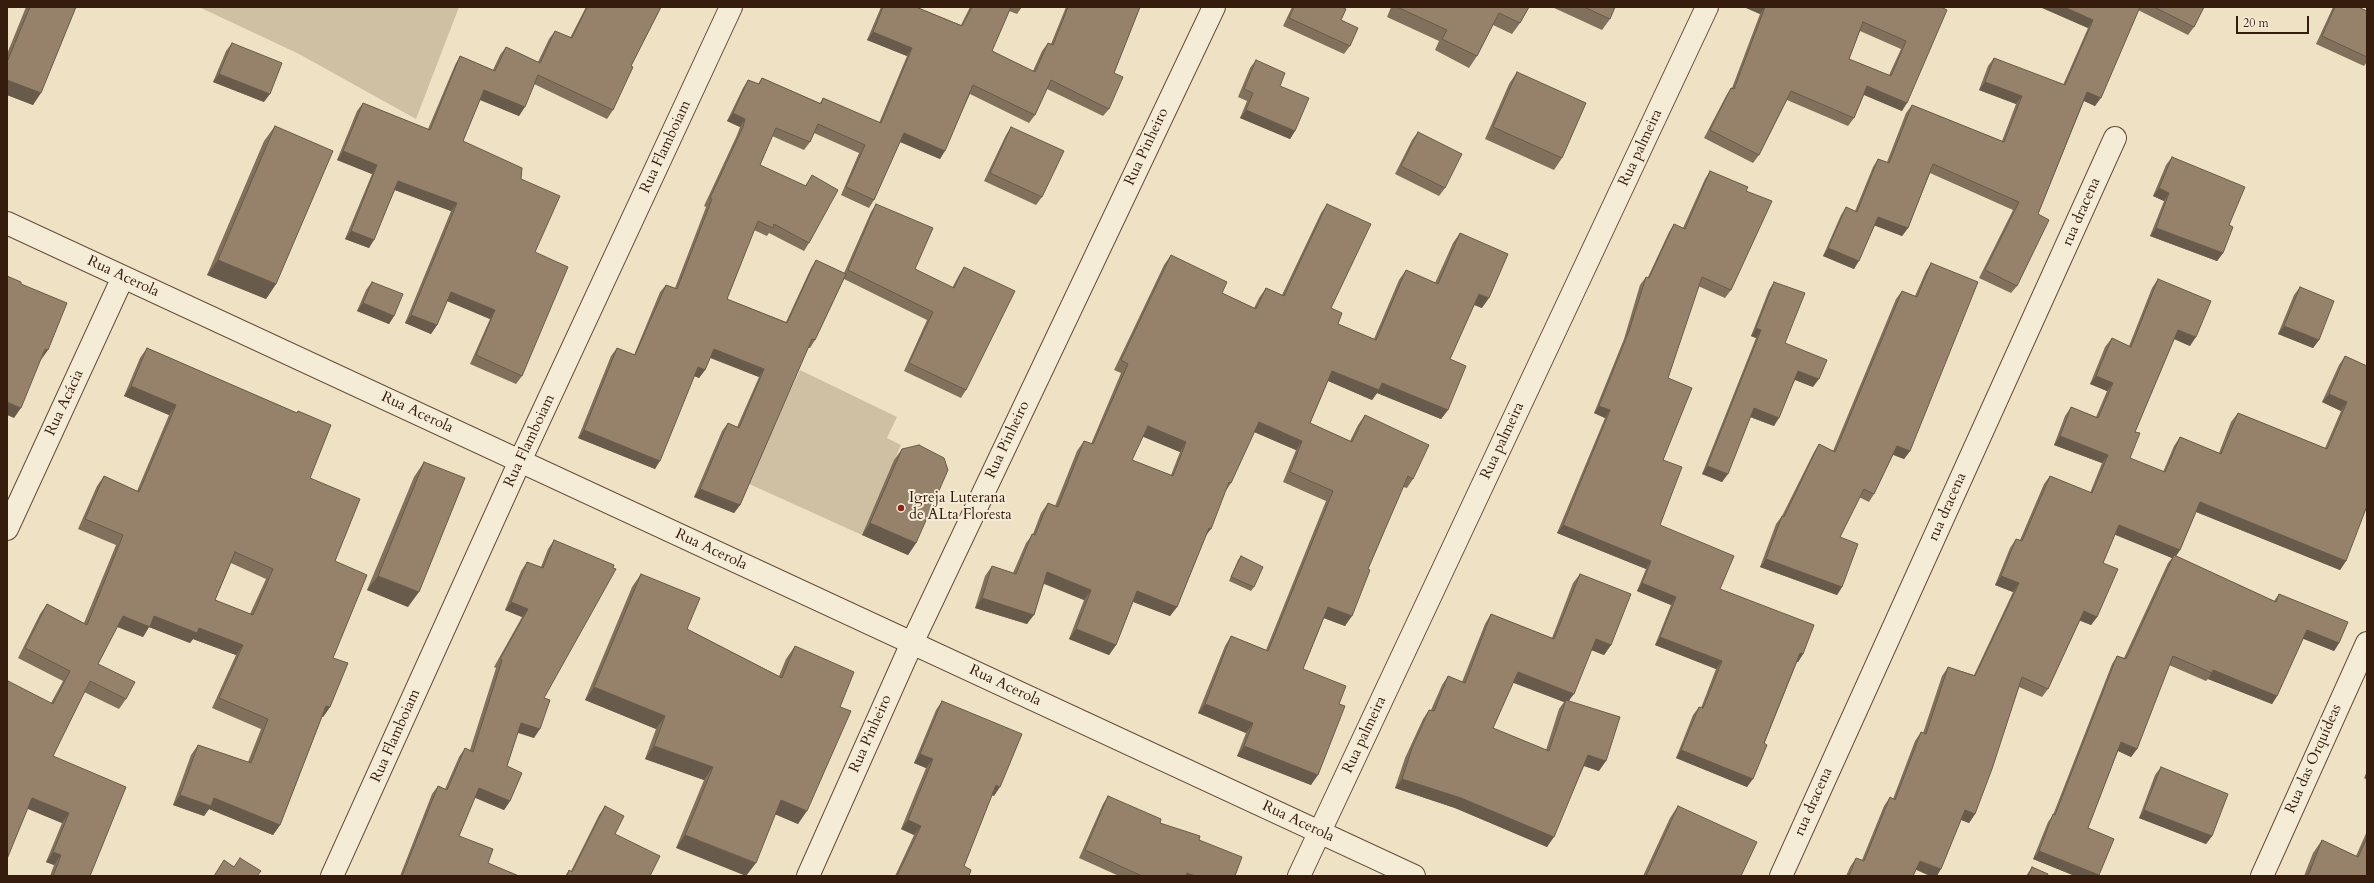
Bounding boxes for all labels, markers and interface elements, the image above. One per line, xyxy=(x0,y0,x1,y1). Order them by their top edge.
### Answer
scale bar xyxy=(2238,8,2311,34)
text: 20 m xyxy=(2243,15,2269,31)
street label: Rua Flamboiam xyxy=(637,98,695,196)
street label: Rua Pinheiro xyxy=(1121,105,1173,189)
street label: Rua palmeira xyxy=(1615,107,1667,189)
street label: rua dracena xyxy=(2059,175,2105,249)
street label: Rua Acerola xyxy=(84,253,162,301)
street label: Rua Acácia xyxy=(42,367,88,439)
street label: Rua Acerola xyxy=(378,389,456,437)
street label: Rua Flamboiam xyxy=(501,392,559,490)
street label: Rua Pinheiro xyxy=(982,398,1034,482)
street label: Rua palmeira xyxy=(1477,400,1529,482)
street label: rua dracena xyxy=(1925,470,1971,544)
place label: Igreja Luterana de ALta Floresta xyxy=(909,490,1012,525)
marker: Igreja Luterana de ALta Floresta xyxy=(896,503,906,513)
street label: Rua Acerola xyxy=(672,526,750,574)
street label: Rua Acerola xyxy=(966,662,1044,710)
street label: Rua Flamboiam xyxy=(367,687,425,785)
street label: Rua Pinheiro xyxy=(846,692,896,776)
street label: Rua palmeira xyxy=(1339,694,1391,776)
street label: Rua das Orquídeas xyxy=(2282,702,2346,816)
street label: rua dracena xyxy=(1791,765,1837,839)
street label: Rua Acerola xyxy=(1259,798,1337,846)

